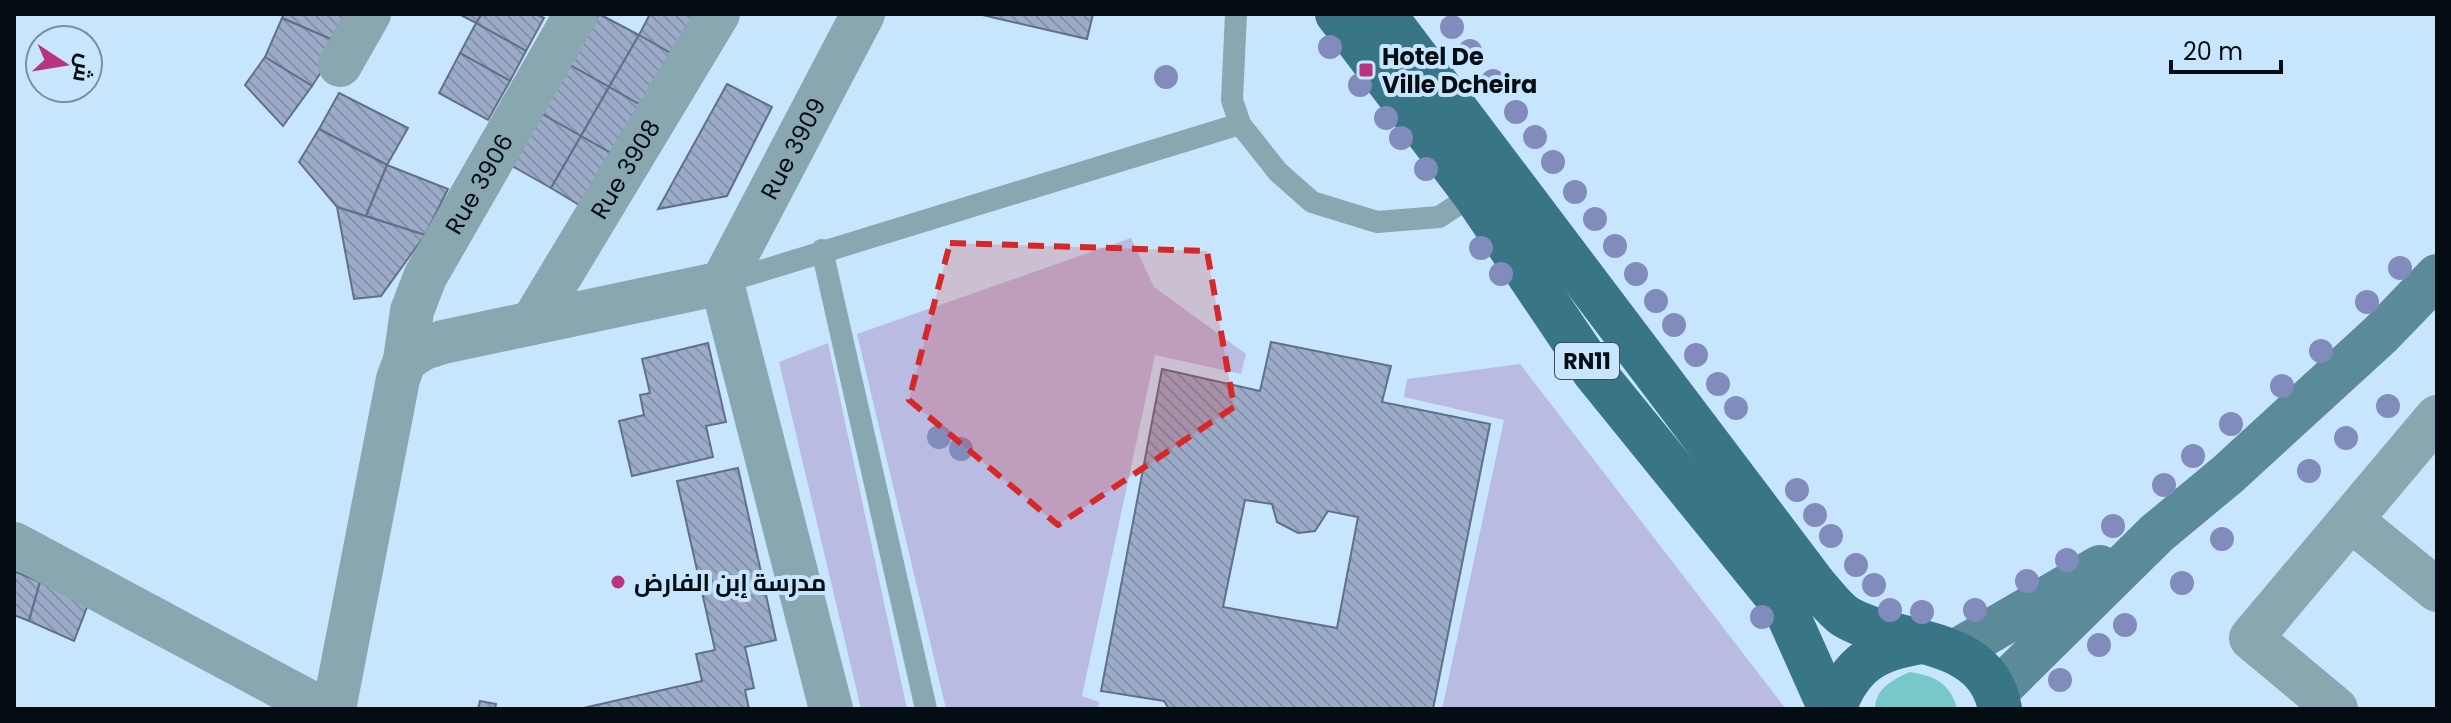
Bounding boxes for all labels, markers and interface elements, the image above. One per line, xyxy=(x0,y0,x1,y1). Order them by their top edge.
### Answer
north arrow xyxy=(24,24,104,104)
scale bar xyxy=(2171,24,2281,74)
text: 20 m xyxy=(2183,35,2243,68)
place label: Hotel De Ville Dcheira xyxy=(1382,40,1537,101)
text: ش xyxy=(65,51,101,85)
marker: Hotel De Ville Dcheira xyxy=(1357,61,1375,79)
street label: Rue 3909 xyxy=(752,92,833,205)
street label: Rue 3908 xyxy=(582,113,668,225)
street label: Rue 3906 xyxy=(437,127,521,240)
road number: RN11 xyxy=(1555,343,1619,379)
place label: مدرسة إبن الفارض xyxy=(634,566,826,599)
marker: مدرسة إبن الفارض xyxy=(609,573,627,591)

